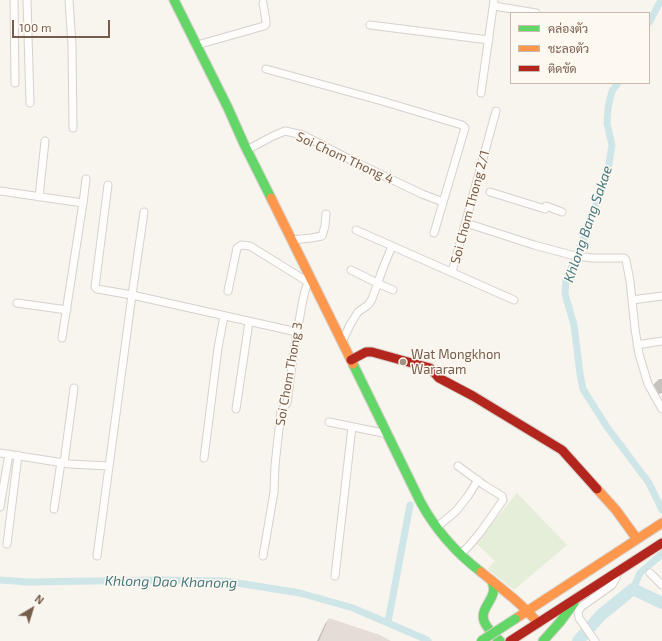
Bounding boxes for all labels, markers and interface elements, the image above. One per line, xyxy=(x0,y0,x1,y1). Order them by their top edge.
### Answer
scale bar xyxy=(14,12,112,38)
legend xyxy=(510,12,650,84)
text: 100 m xyxy=(19,20,51,34)
text: คล่องตัว xyxy=(548,21,588,35)
text: ชะลอตัว xyxy=(548,41,589,55)
text: ติดขัด xyxy=(548,61,577,75)
street label: Soi Chom Thong 4 xyxy=(294,129,396,187)
street label: Soi Chom Thong 2/1 xyxy=(447,149,493,265)
water label: Khlong Bang Sakae xyxy=(560,163,616,285)
street label: Soi Chom Thong 3 xyxy=(272,321,306,427)
place label: Wat Mongkhon Wararam xyxy=(411,347,501,378)
marker: Wat Mongkhon Wararam xyxy=(398,357,408,367)
water label: Khlong Dao Khanong xyxy=(105,572,237,592)
north arrow xyxy=(12,589,52,629)
text: N xyxy=(33,592,47,607)

